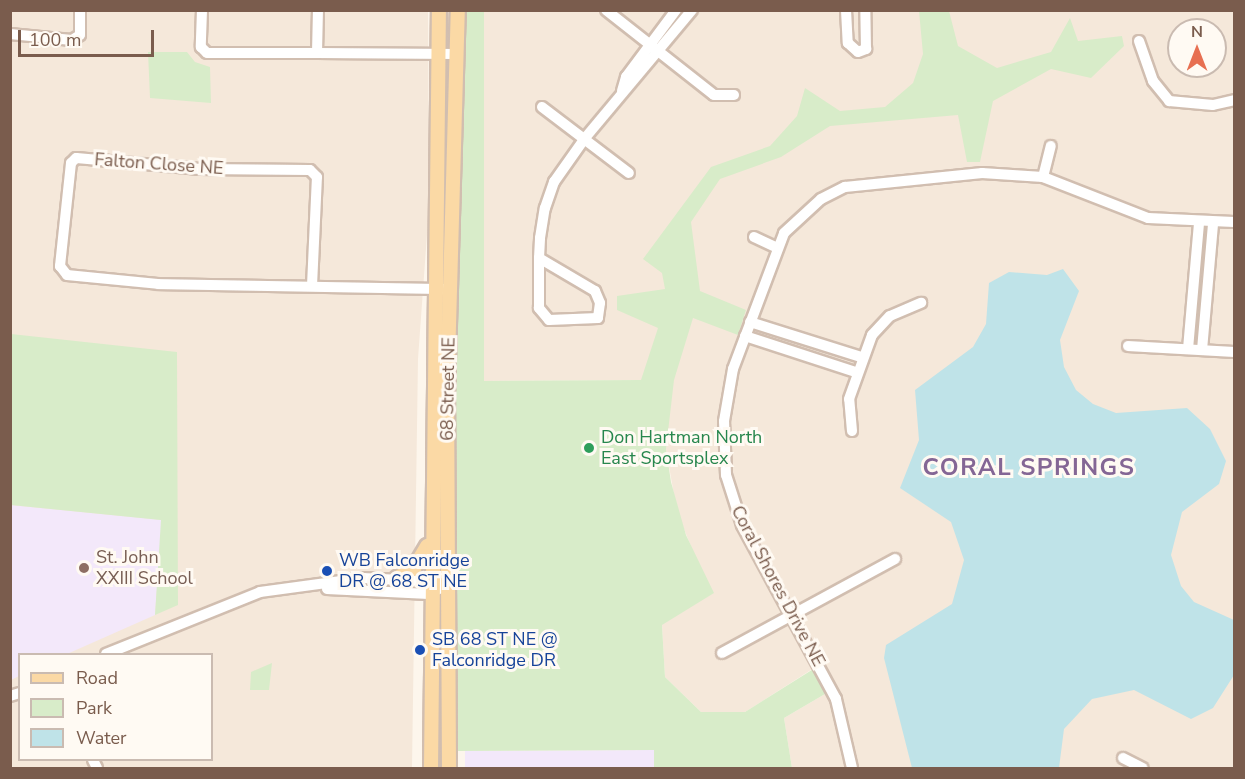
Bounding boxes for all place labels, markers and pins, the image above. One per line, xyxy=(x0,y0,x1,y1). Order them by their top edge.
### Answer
place label: Don Hartman North East Sportsplex xyxy=(601,427,762,470)
marker: Don Hartman North East Sportsplex xyxy=(582,441,596,455)
place label: St. John XXIII School xyxy=(96,547,193,590)
place label: WB Falconridge DR @ 68 ST NE xyxy=(339,550,470,592)
marker: St. John XXIII School xyxy=(77,561,91,575)
marker: WB Falconridge DR @ 68 ST NE xyxy=(320,564,334,578)
place label: SB 68 ST NE @ Falconridge DR xyxy=(432,629,558,672)
marker: SB 68 ST NE @ Falconridge DR xyxy=(413,643,427,657)

